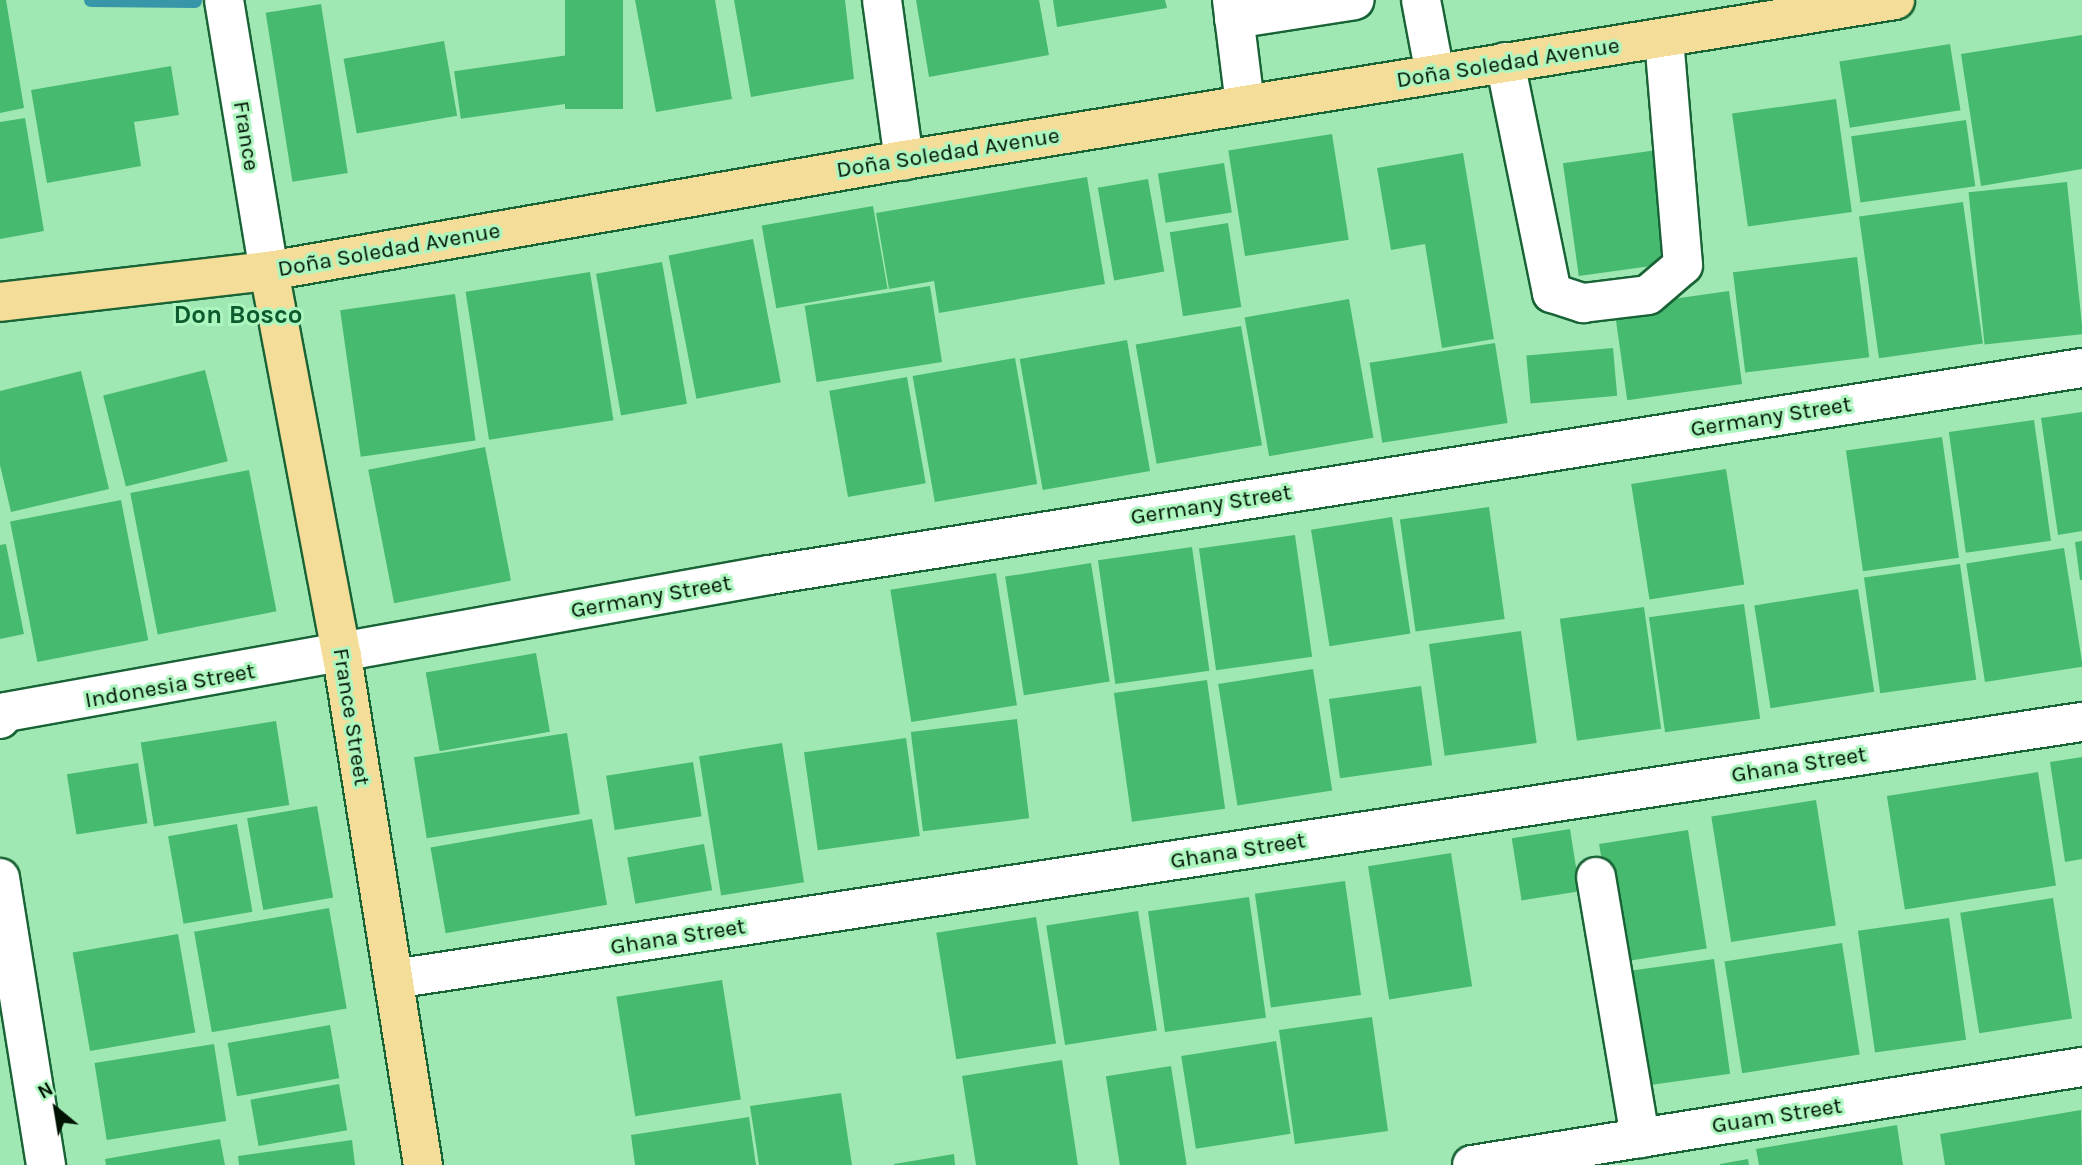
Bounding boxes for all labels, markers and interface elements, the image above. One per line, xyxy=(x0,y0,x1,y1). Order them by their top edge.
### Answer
street label: Doña Soledad Avenue xyxy=(1394,32,1622,94)
street label: France xyxy=(227,99,265,173)
street label: Doña Soledad Avenue xyxy=(834,122,1062,184)
street label: Doña Soledad Avenue xyxy=(276,217,502,283)
district label: Don Bosco xyxy=(173,299,303,331)
street label: Germany Street xyxy=(1689,391,1853,443)
street label: Germany Street xyxy=(1129,479,1293,531)
street label: Germany Street xyxy=(569,569,733,625)
street label: France Street xyxy=(326,646,376,788)
street label: Indonesia Street xyxy=(83,657,257,715)
street label: Ghana Street xyxy=(1729,741,1869,789)
street label: Ghana Street xyxy=(1168,827,1308,875)
street label: Ghana Street xyxy=(608,913,748,961)
north arrow xyxy=(21,1074,91,1144)
text: N xyxy=(34,1078,57,1104)
street label: Guam Street xyxy=(1710,1092,1844,1140)

